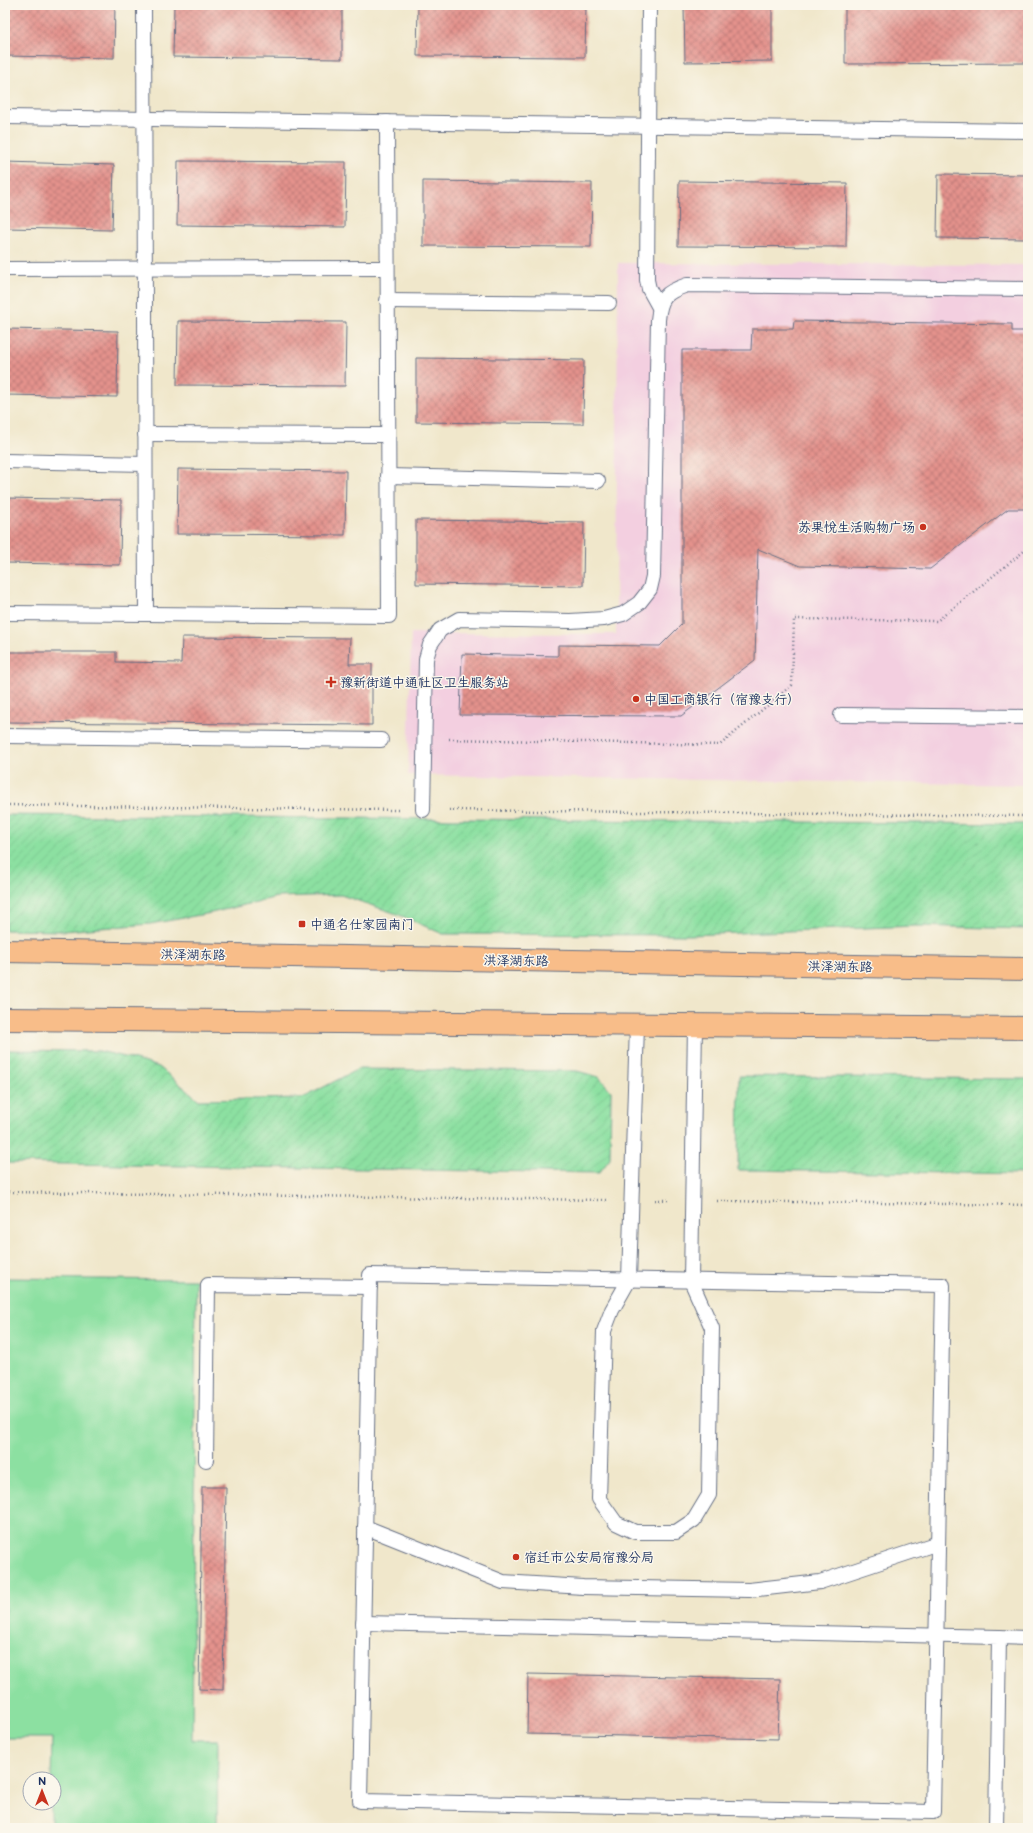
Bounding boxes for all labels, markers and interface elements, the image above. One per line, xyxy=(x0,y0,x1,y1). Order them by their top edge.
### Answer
place label: 苏果悦生活购物广场 xyxy=(798,520,915,536)
marker: 苏果悦生活购物广场 xyxy=(918,522,928,532)
place label: 豫新街道中通社区卫生服务站 xyxy=(340,675,509,691)
marker: 豫新街道中通社区卫生服务站 xyxy=(325,676,337,688)
place label: 中国工商银行（宿豫支行） xyxy=(644,692,800,708)
marker: 中国工商银行（宿豫支行） xyxy=(631,694,641,704)
place label: 中通名仕家园南门 xyxy=(310,917,414,933)
marker: 中通名仕家园南门 xyxy=(297,919,307,929)
street label: 洪泽湖东路 xyxy=(160,946,226,964)
street label: 洪泽湖东路 xyxy=(483,952,549,970)
street label: 洪泽湖东路 xyxy=(807,958,873,976)
place label: 宿迁市公安局宿豫分局 xyxy=(524,1550,654,1566)
marker: 宿迁市公安局宿豫分局 xyxy=(511,1552,521,1562)
north arrow xyxy=(22,1771,62,1811)
text: N xyxy=(38,1775,46,1788)

